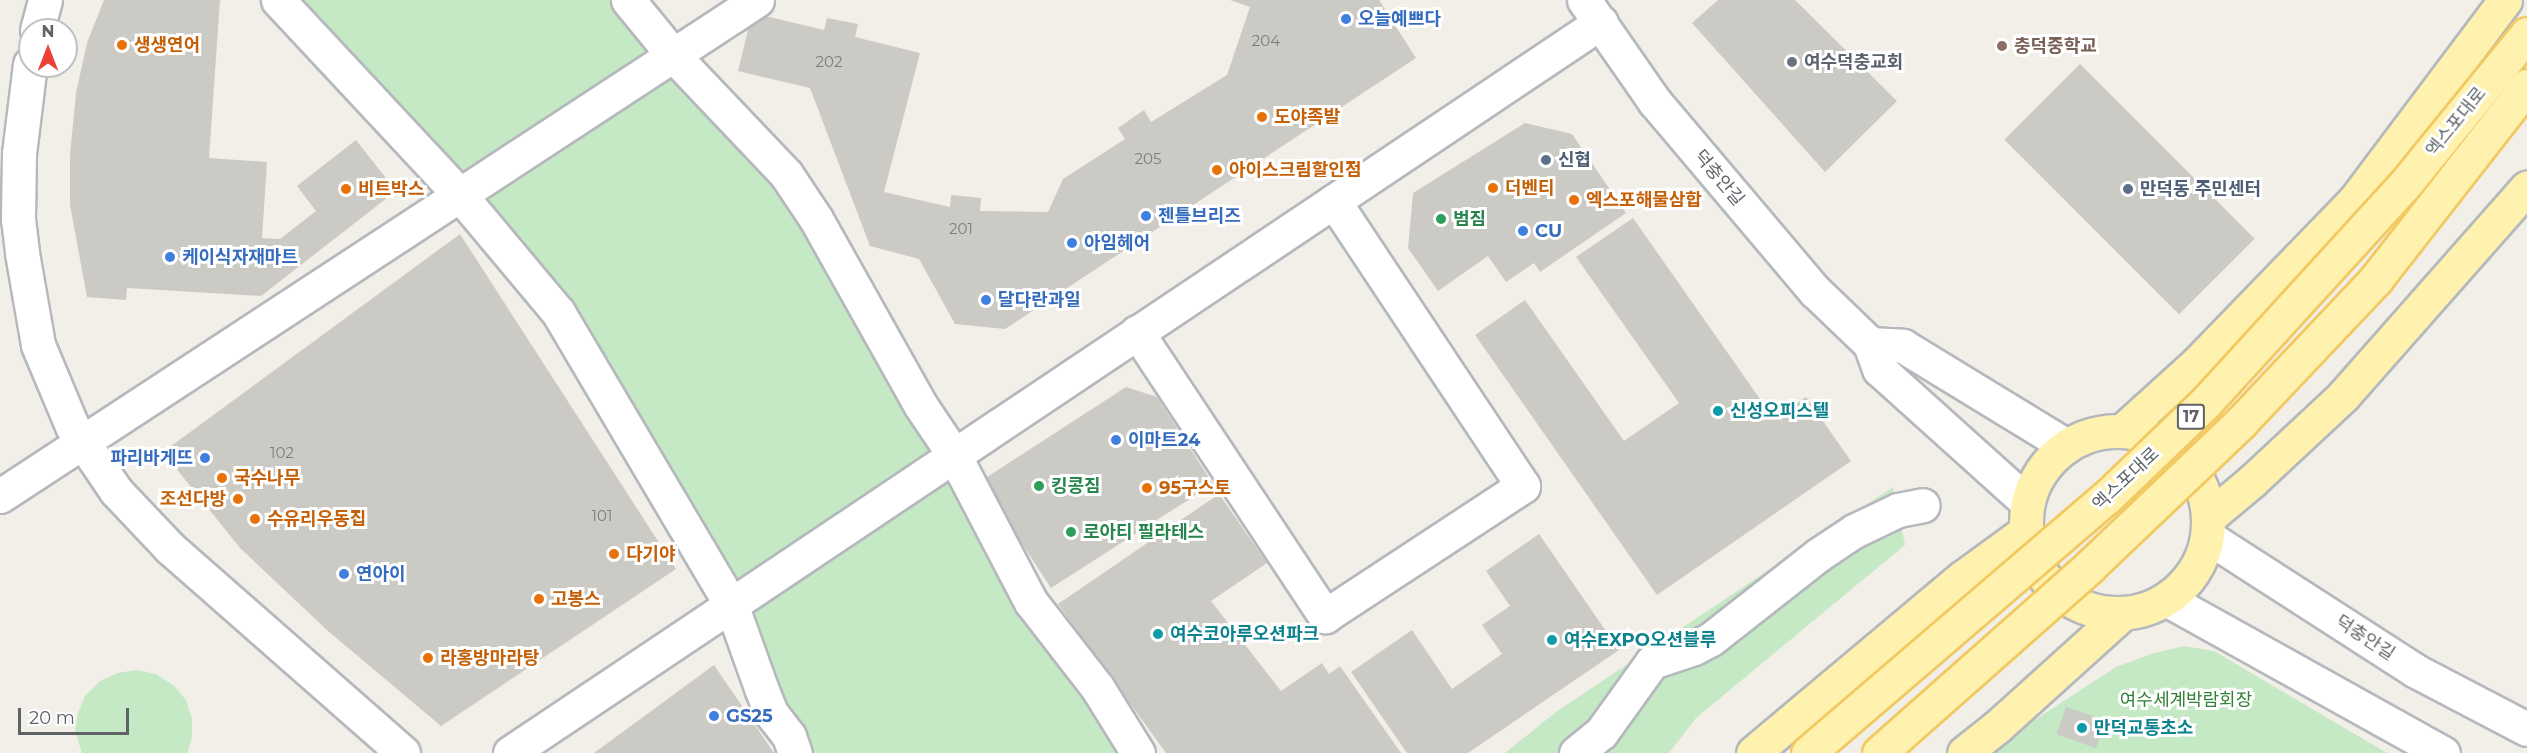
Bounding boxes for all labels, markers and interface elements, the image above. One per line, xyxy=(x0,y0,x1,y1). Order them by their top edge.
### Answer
place label: 오늘예쁘다 xyxy=(1358,8,1441,30)
marker: 오늘예쁘다 xyxy=(1339,12,1353,26)
north arrow xyxy=(18,18,78,78)
text: N xyxy=(42,22,54,41)
house number: 204 xyxy=(1252,32,1280,50)
place label: 생생연어 xyxy=(134,34,200,56)
place label: 충덕중학교 xyxy=(2014,35,2097,57)
marker: 생생연어 xyxy=(115,38,129,52)
marker: 충덕중학교 xyxy=(1995,39,2009,53)
place label: 여수덕충교회 xyxy=(1804,51,1903,73)
house number: 202 xyxy=(816,53,842,71)
marker: 여수덕충교회 xyxy=(1785,55,1799,69)
street label: 엑스포대로 xyxy=(2422,83,2490,161)
place label: 도야족발 xyxy=(1274,106,1340,128)
marker: 도야족발 xyxy=(1255,110,1269,124)
street label: 덕충안길 xyxy=(1689,146,1749,210)
place label: 신협 xyxy=(1558,149,1591,171)
house number: 205 xyxy=(1135,150,1161,168)
marker: 신협 xyxy=(1539,153,1553,167)
place label: 아이스크림할인점 xyxy=(1229,159,1361,181)
marker: 아이스크림할인점 xyxy=(1210,163,1224,177)
place label: 더벤티 xyxy=(1505,177,1555,199)
place label: 비트박스 xyxy=(358,178,424,200)
place label: 만덕동 주민센터 xyxy=(2140,178,2261,200)
marker: 더벤티 xyxy=(1486,181,1500,195)
marker: 비트박스 xyxy=(339,182,353,196)
marker: 만덕동 주민센터 xyxy=(2121,182,2135,196)
place label: 엑스포해물삼합 xyxy=(1586,189,1702,211)
marker: 엑스포해물삼합 xyxy=(1567,193,1581,207)
place label: 젠틀브리즈 xyxy=(1158,205,1241,227)
place label: 범짐 xyxy=(1453,208,1486,230)
marker: 젠틀브리즈 xyxy=(1139,209,1153,223)
marker: 범짐 xyxy=(1434,212,1448,226)
house number: 201 xyxy=(949,220,973,238)
place label: CU xyxy=(1535,220,1562,242)
marker: CU xyxy=(1516,224,1530,238)
place label: 아임헤어 xyxy=(1084,232,1150,254)
marker: 아임헤어 xyxy=(1065,236,1079,250)
place label: 케이식자재마트 xyxy=(182,246,298,268)
marker: 케이식자재마트 xyxy=(163,250,177,264)
place label: 달다란과일 xyxy=(998,289,1081,311)
marker: 달다란과일 xyxy=(979,293,993,307)
place label: 신성오피스텔 xyxy=(1730,400,1829,422)
marker: 신성오피스텔 xyxy=(1711,404,1725,418)
road number: 17 xyxy=(2176,404,2206,430)
place label: 이마트24 xyxy=(1128,429,1201,451)
marker: 이마트24 xyxy=(1109,433,1123,447)
street label: 엑스포대로 xyxy=(2088,443,2164,515)
house number: 102 xyxy=(270,444,294,462)
place label: 파리바게뜨 xyxy=(110,447,193,469)
marker: 파리바게뜨 xyxy=(198,451,212,465)
place label: 국수나무 xyxy=(234,467,300,489)
marker: 국수나무 xyxy=(215,471,229,485)
place label: 킹콩짐 xyxy=(1051,475,1101,497)
place label: 95구스토 xyxy=(1159,477,1231,499)
marker: 킹콩짐 xyxy=(1032,479,1046,493)
marker: 95구스토 xyxy=(1140,481,1154,495)
place label: 조선다방 xyxy=(160,488,226,510)
marker: 조선다방 xyxy=(231,492,245,506)
house number: 101 xyxy=(592,507,612,525)
place label: 수유리우동집 xyxy=(267,508,366,530)
marker: 수유리우동집 xyxy=(248,512,262,526)
place label: 로아티 필라테스 xyxy=(1083,521,1204,543)
marker: 로아티 필라테스 xyxy=(1064,525,1078,539)
place label: 다기야 xyxy=(626,543,676,565)
marker: 다기야 xyxy=(607,547,621,561)
place label: 연아이 xyxy=(356,563,406,585)
marker: 연아이 xyxy=(337,567,351,581)
place label: 고봉스 xyxy=(551,588,601,610)
marker: 고봉스 xyxy=(532,592,546,606)
street label: 덕충안길 xyxy=(2331,611,2399,665)
place label: 여수코아루오션파크 xyxy=(1170,623,1319,645)
marker: 여수코아루오션파크 xyxy=(1151,627,1165,641)
place label: 여수EXPO오션블루 xyxy=(1564,629,1716,651)
marker: 여수EXPO오션블루 xyxy=(1545,633,1559,647)
place label: 라홍방마라탕 xyxy=(440,647,539,669)
marker: 라홍방마라탕 xyxy=(421,651,435,665)
park label: 여수세계박람회장 xyxy=(2120,689,2252,711)
scale bar xyxy=(21,696,132,734)
place label: GS25 xyxy=(726,705,773,727)
text: 20 m xyxy=(29,707,75,729)
marker: GS25 xyxy=(707,709,721,723)
place label: 만덕교통초소 xyxy=(2094,717,2193,739)
marker: 만덕교통초소 xyxy=(2075,721,2089,735)

